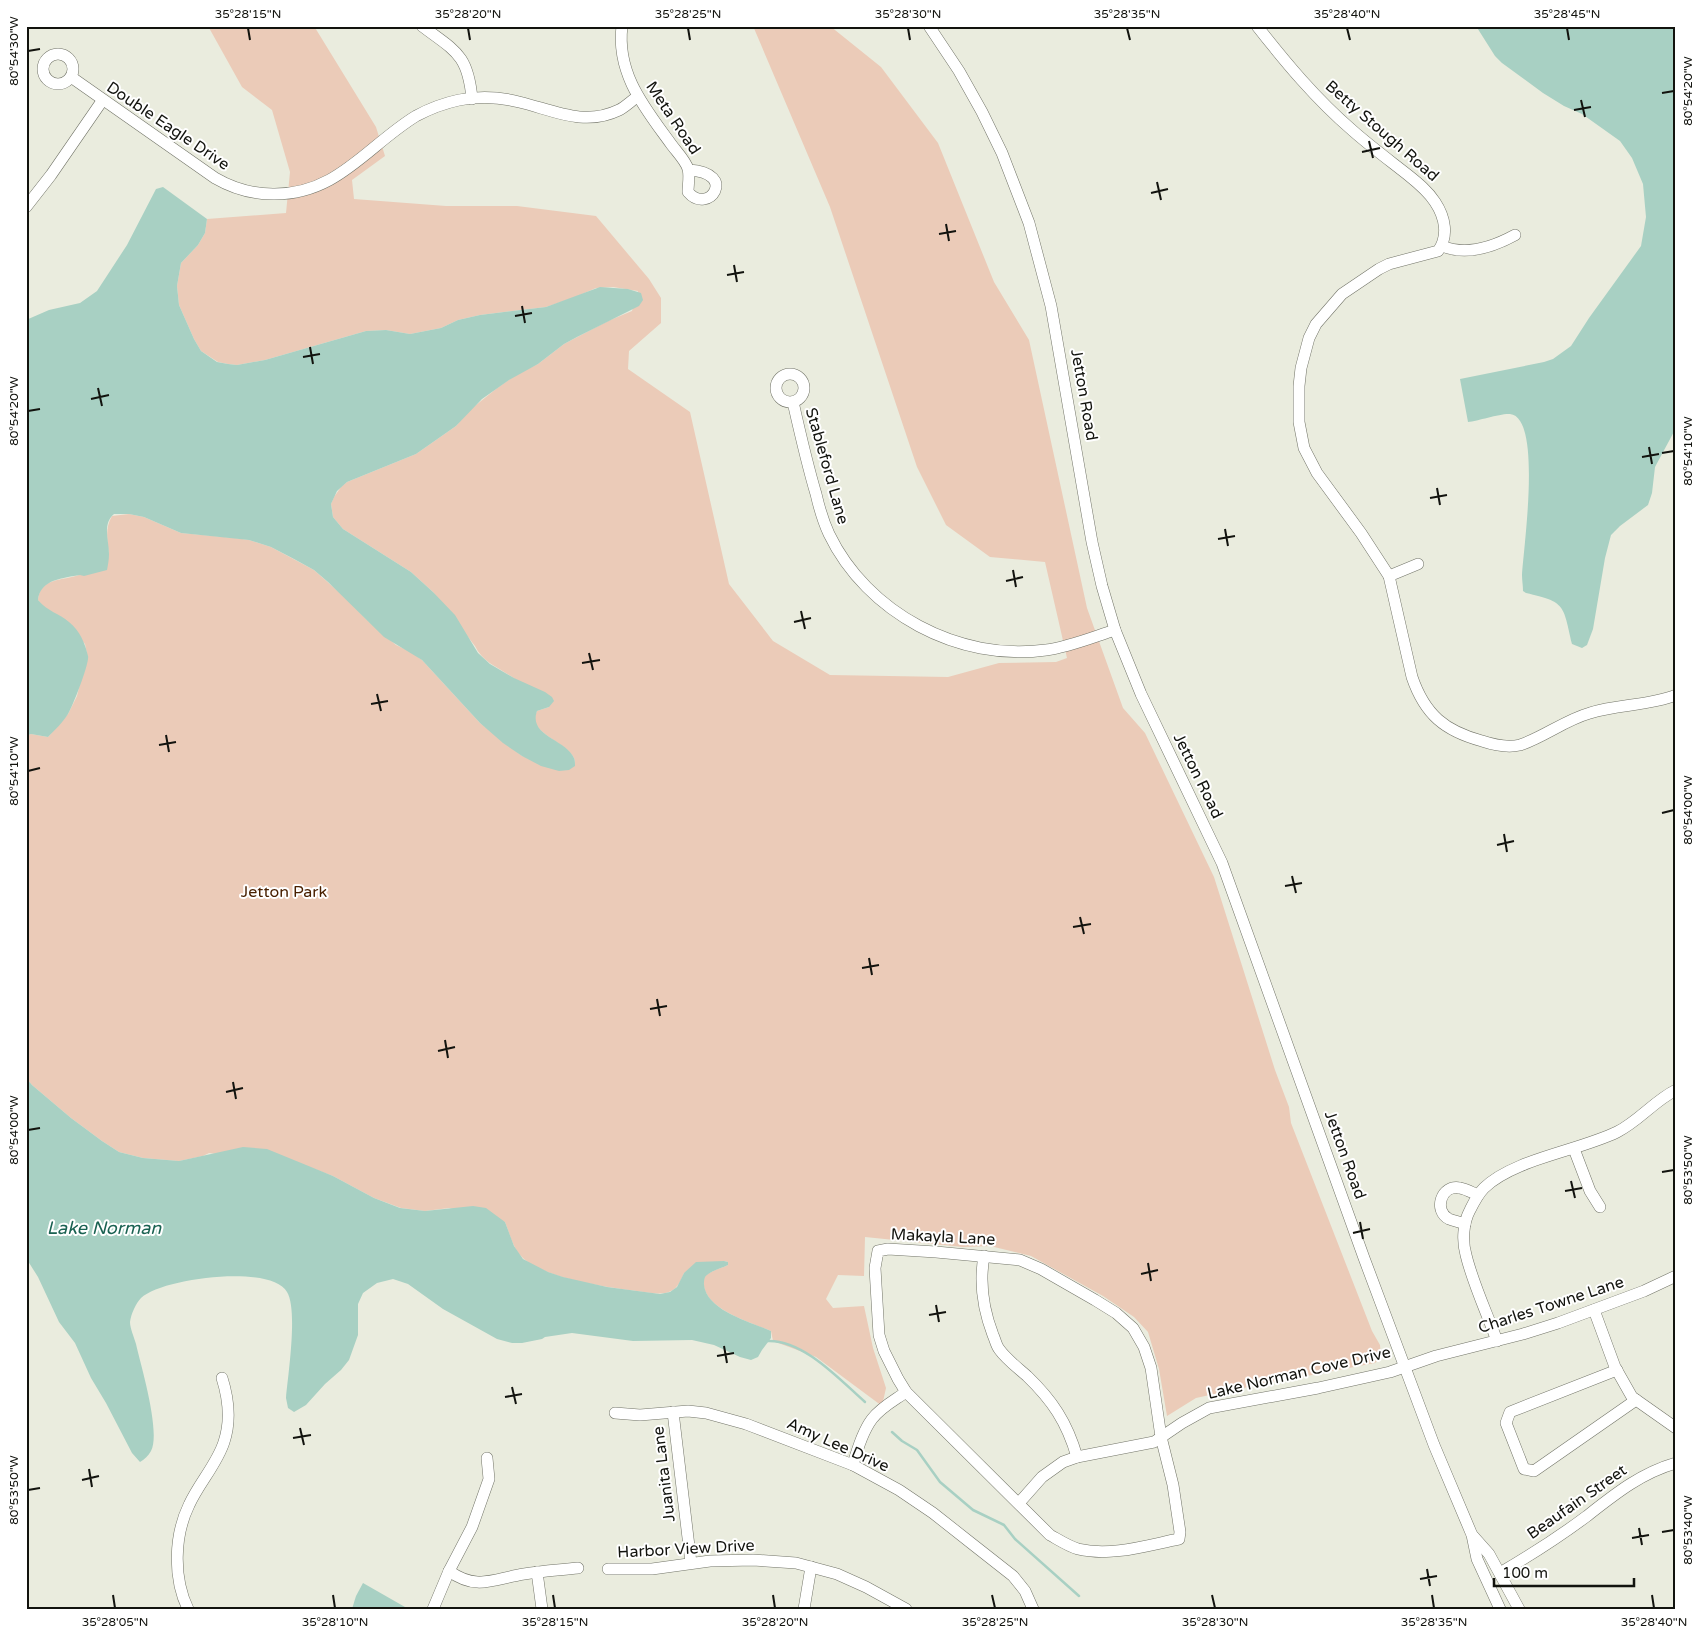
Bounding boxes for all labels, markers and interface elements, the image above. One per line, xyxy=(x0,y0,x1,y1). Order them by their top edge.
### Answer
text: 35°28'15"N xyxy=(215,7,281,21)
text: 35°28'20"N xyxy=(435,7,501,21)
text: 35°28'25"N xyxy=(655,7,721,21)
text: 35°28'30"N xyxy=(875,7,941,21)
text: 35°28'35"N xyxy=(1094,7,1160,21)
text: 35°28'40"N xyxy=(1314,7,1380,21)
text: 35°28'45"N xyxy=(1534,7,1600,21)
text: 80°54'30"W xyxy=(7,16,21,86)
text: 80°54'20"W xyxy=(1681,56,1695,126)
street label: Betty Stough Road xyxy=(1321,76,1443,186)
street label: Double Eagle Drive xyxy=(103,77,233,175)
street label: Meta Road xyxy=(641,78,705,158)
street label: Jetton Road xyxy=(1066,348,1102,442)
text: 80°54'20"W xyxy=(7,376,21,446)
street label: Stableford Lane xyxy=(801,405,853,527)
text: 80°54'10"W xyxy=(1681,416,1695,486)
street label: Jetton Road xyxy=(1169,730,1227,822)
text: 80°54'10"W xyxy=(7,736,21,806)
text: 80°54'00"W xyxy=(1681,775,1695,845)
park label: Jetton Park xyxy=(241,882,327,902)
text: 80°54'00"W xyxy=(7,1095,21,1165)
street label: Jetton Road xyxy=(1320,1108,1370,1202)
text: 80°53'50"W xyxy=(1681,1135,1695,1205)
water label: Lake Norman xyxy=(47,1217,162,1239)
street label: Makayla Lane xyxy=(890,1224,996,1250)
street label: Charles Towne Lane xyxy=(1476,1272,1626,1338)
street label: Lake Norman Cove Drive xyxy=(1205,1342,1393,1404)
street label: Amy Lee Drive xyxy=(784,1413,892,1477)
street label: Juanita Lane xyxy=(648,1425,680,1523)
text: 80°53'50"W xyxy=(7,1455,21,1525)
street label: Beaufain Street xyxy=(1523,1460,1631,1544)
text: 80°53'40"W xyxy=(1681,1495,1695,1565)
street label: Harbor View Drive xyxy=(617,1535,755,1563)
scale bar xyxy=(1494,1555,1634,1587)
text: 100 m xyxy=(1502,1564,1548,1582)
text: 35°28'05"N xyxy=(82,1615,148,1629)
text: 35°28'10"N xyxy=(302,1615,368,1629)
text: 35°28'15"N xyxy=(522,1615,588,1629)
text: 35°28'20"N xyxy=(742,1615,808,1629)
text: 35°28'25"N xyxy=(962,1615,1028,1629)
text: 35°28'30"N xyxy=(1182,1615,1248,1629)
text: 35°28'35"N xyxy=(1401,1615,1467,1629)
text: 35°28'40"N xyxy=(1621,1615,1687,1629)

